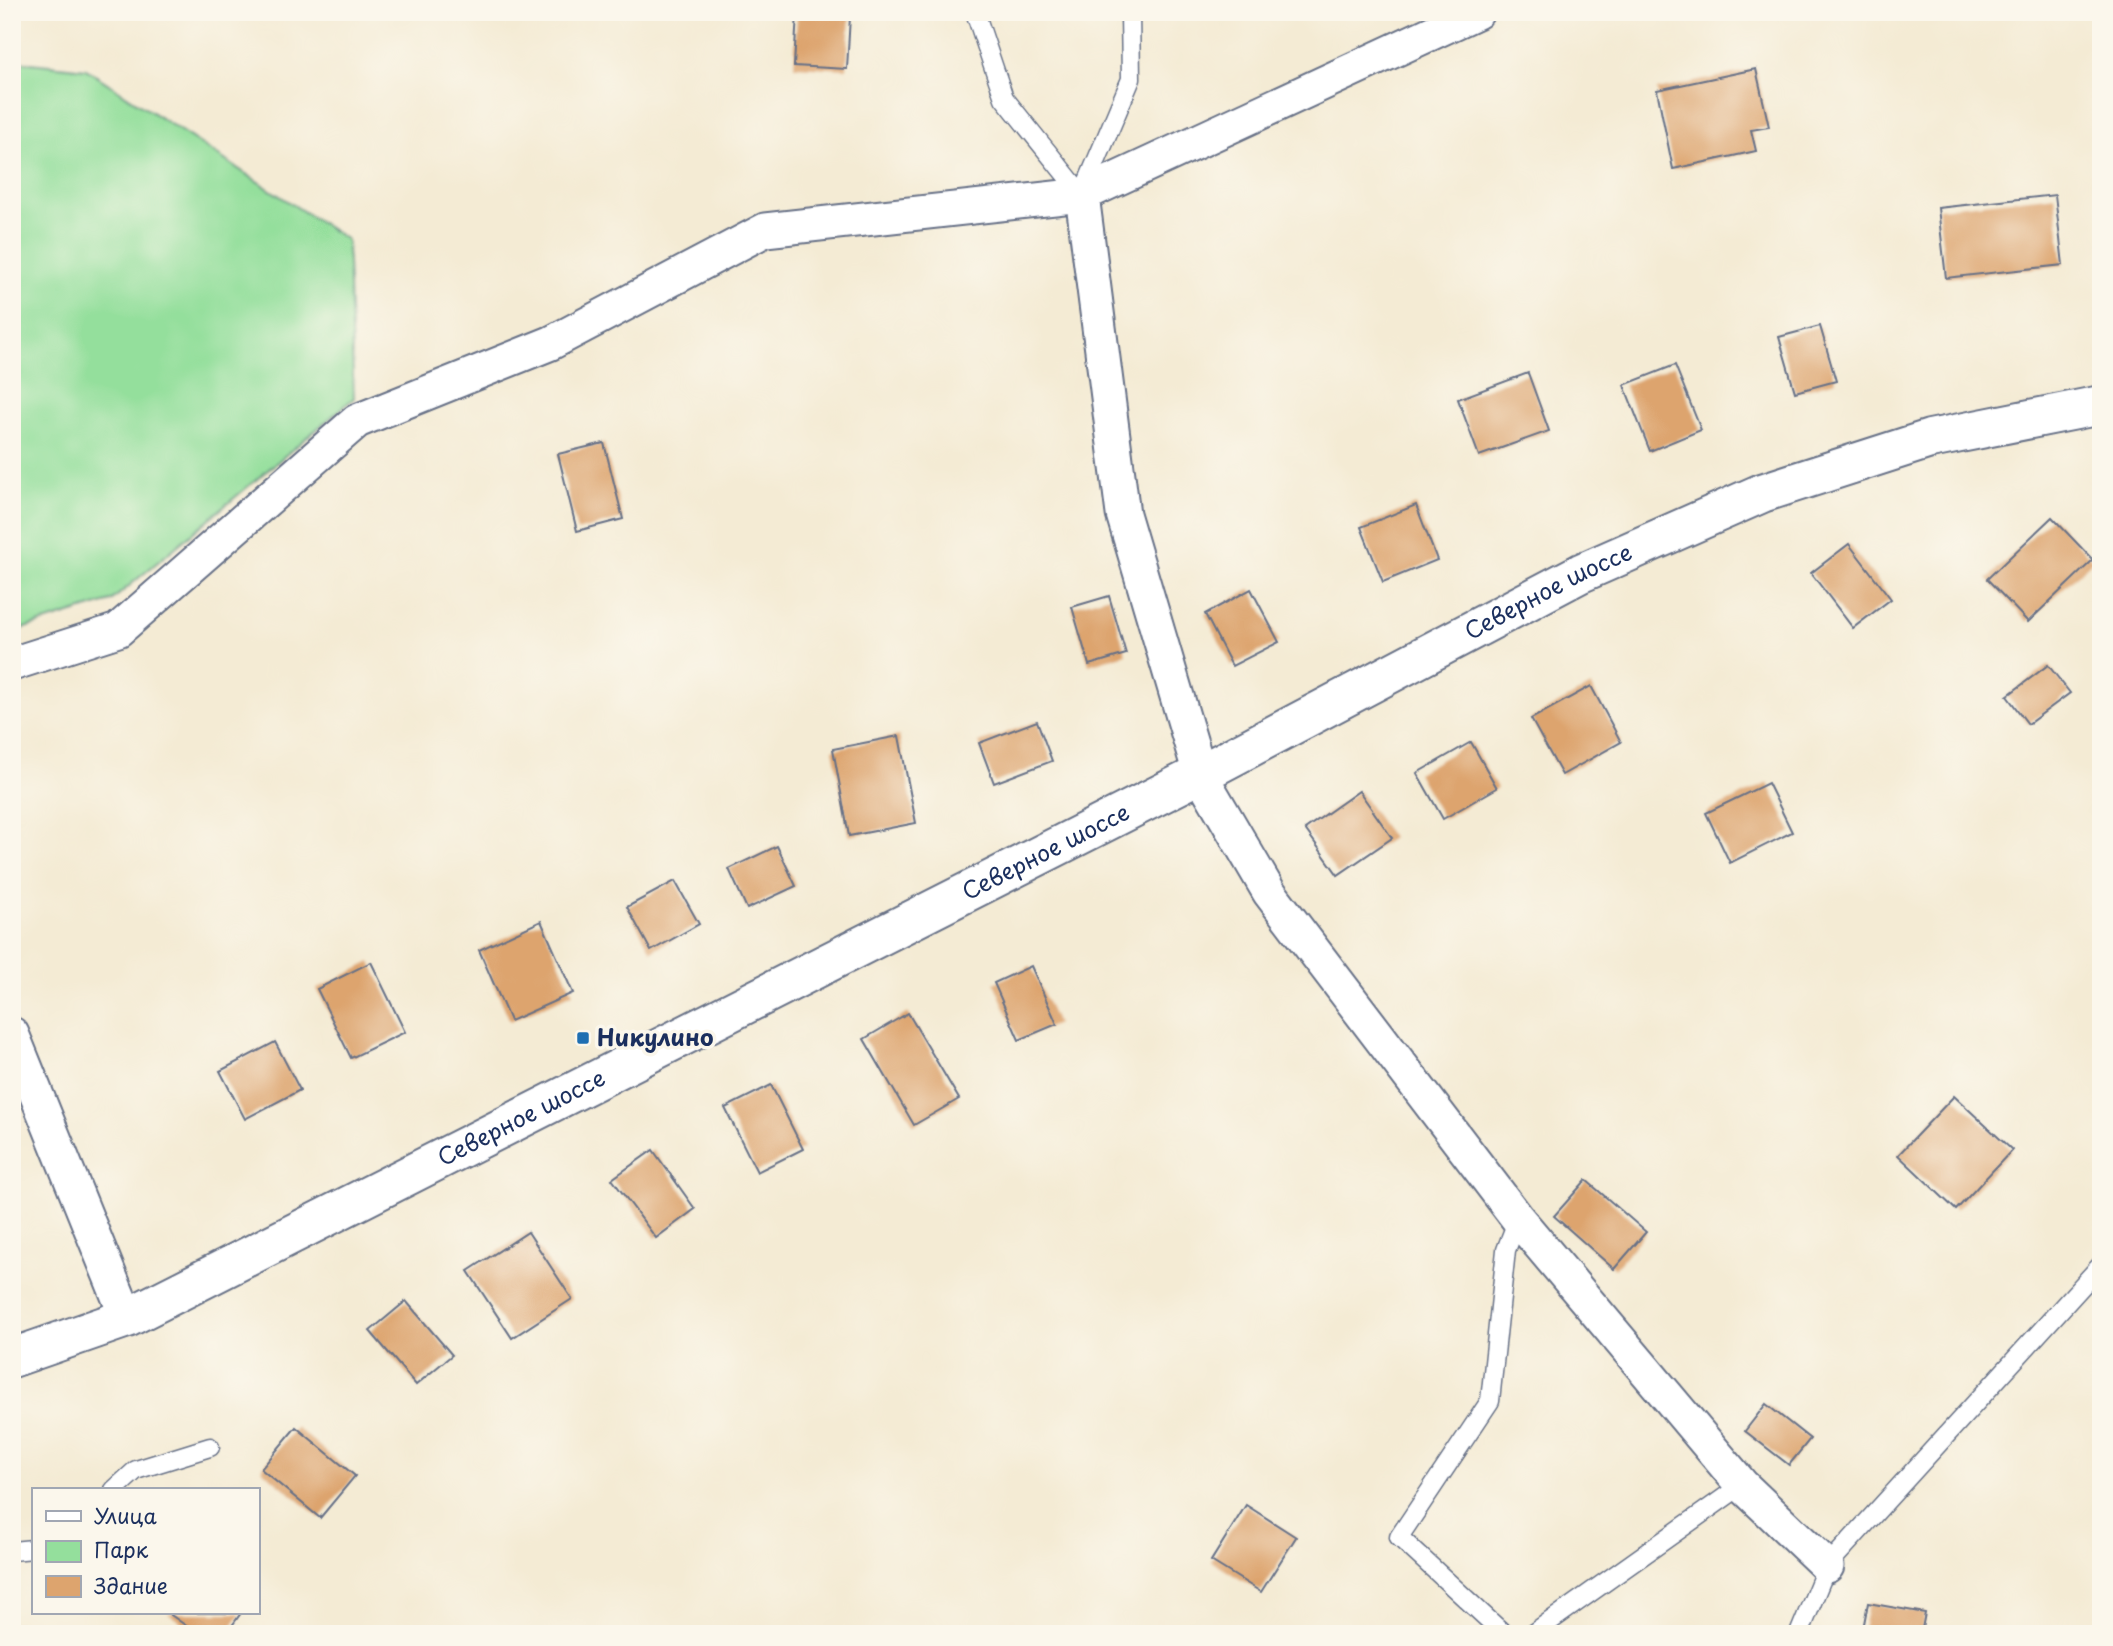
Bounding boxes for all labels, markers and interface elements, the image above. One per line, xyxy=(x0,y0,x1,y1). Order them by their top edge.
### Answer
street label: Северное шоссе xyxy=(1458,534,1637,648)
street label: Северное шоссе xyxy=(955,794,1135,908)
place label: Никулино xyxy=(597,1019,713,1054)
marker: Никулино xyxy=(575,1030,591,1046)
street label: Северное шоссе xyxy=(431,1059,611,1174)
legend xyxy=(32,1488,259,1614)
text: Улица xyxy=(94,1499,157,1531)
text: Парк xyxy=(94,1533,149,1565)
text: Здание xyxy=(94,1569,168,1601)

